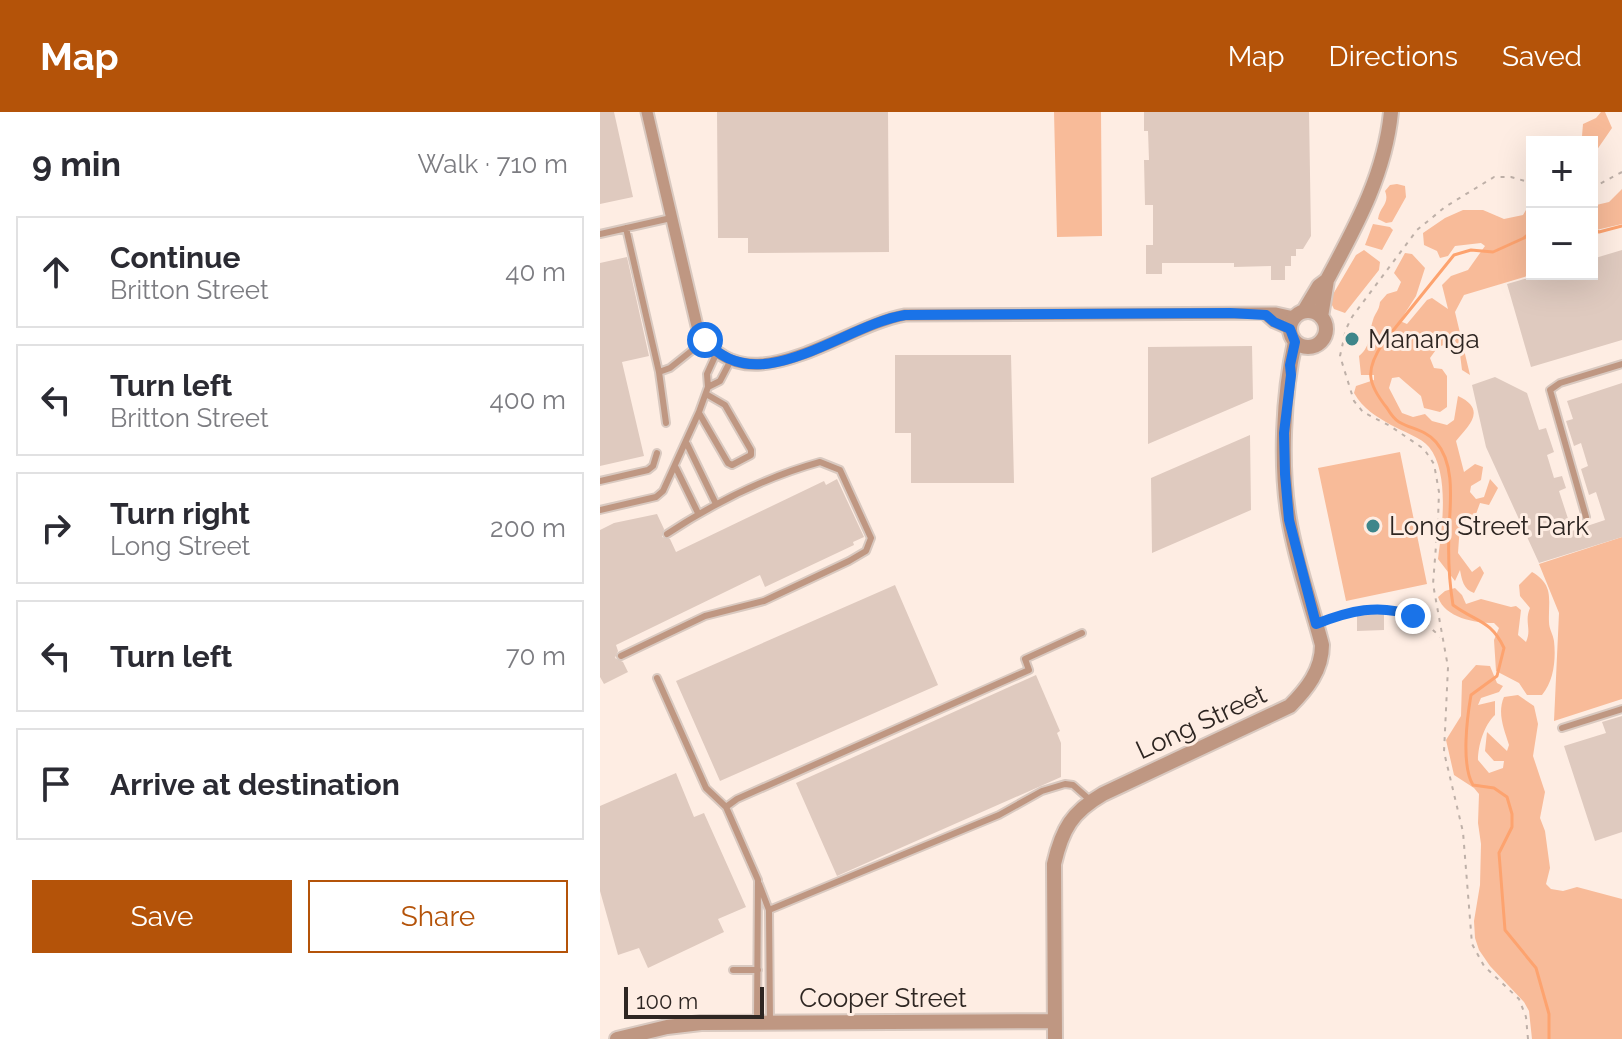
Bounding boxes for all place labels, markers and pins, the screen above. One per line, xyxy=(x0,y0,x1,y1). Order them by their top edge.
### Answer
place label: Mananga xyxy=(1368,324,1480,354)
marker: Mananga xyxy=(1343,330,1361,348)
place label: Long Street Park xyxy=(1389,511,1589,541)
marker: Long Street Park xyxy=(1364,517,1382,535)

